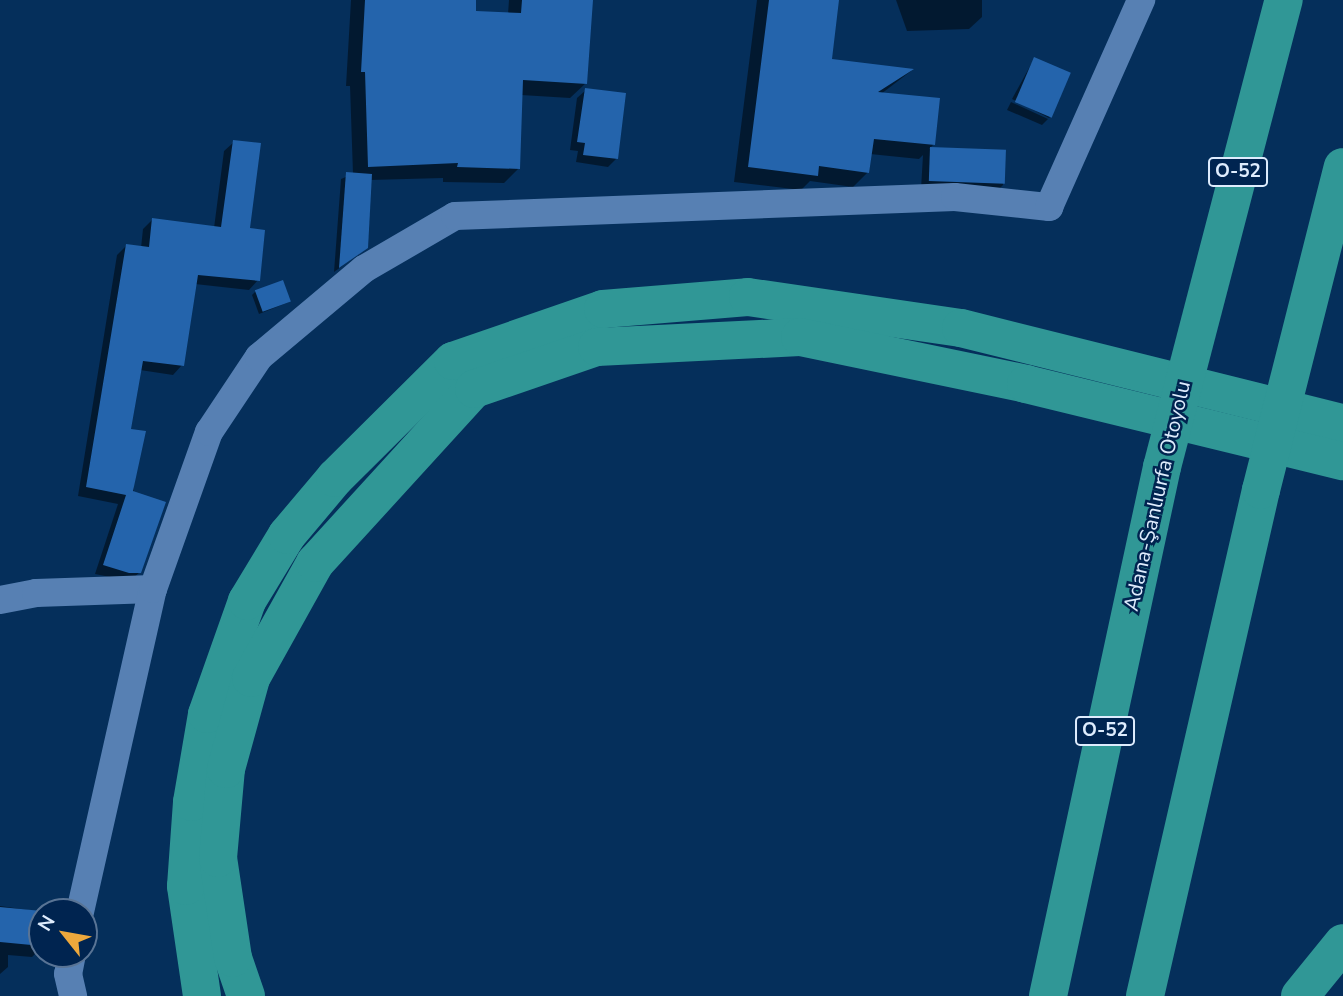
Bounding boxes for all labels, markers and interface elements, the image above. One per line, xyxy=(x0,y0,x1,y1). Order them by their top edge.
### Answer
road number: O-52 xyxy=(1206,156,1270,188)
street label: Adana-Şanlıurfa Otoyolu xyxy=(1118,378,1196,614)
road number: O-52 xyxy=(1074,716,1136,746)
north arrow xyxy=(28,898,98,968)
text: N xyxy=(32,910,62,936)

